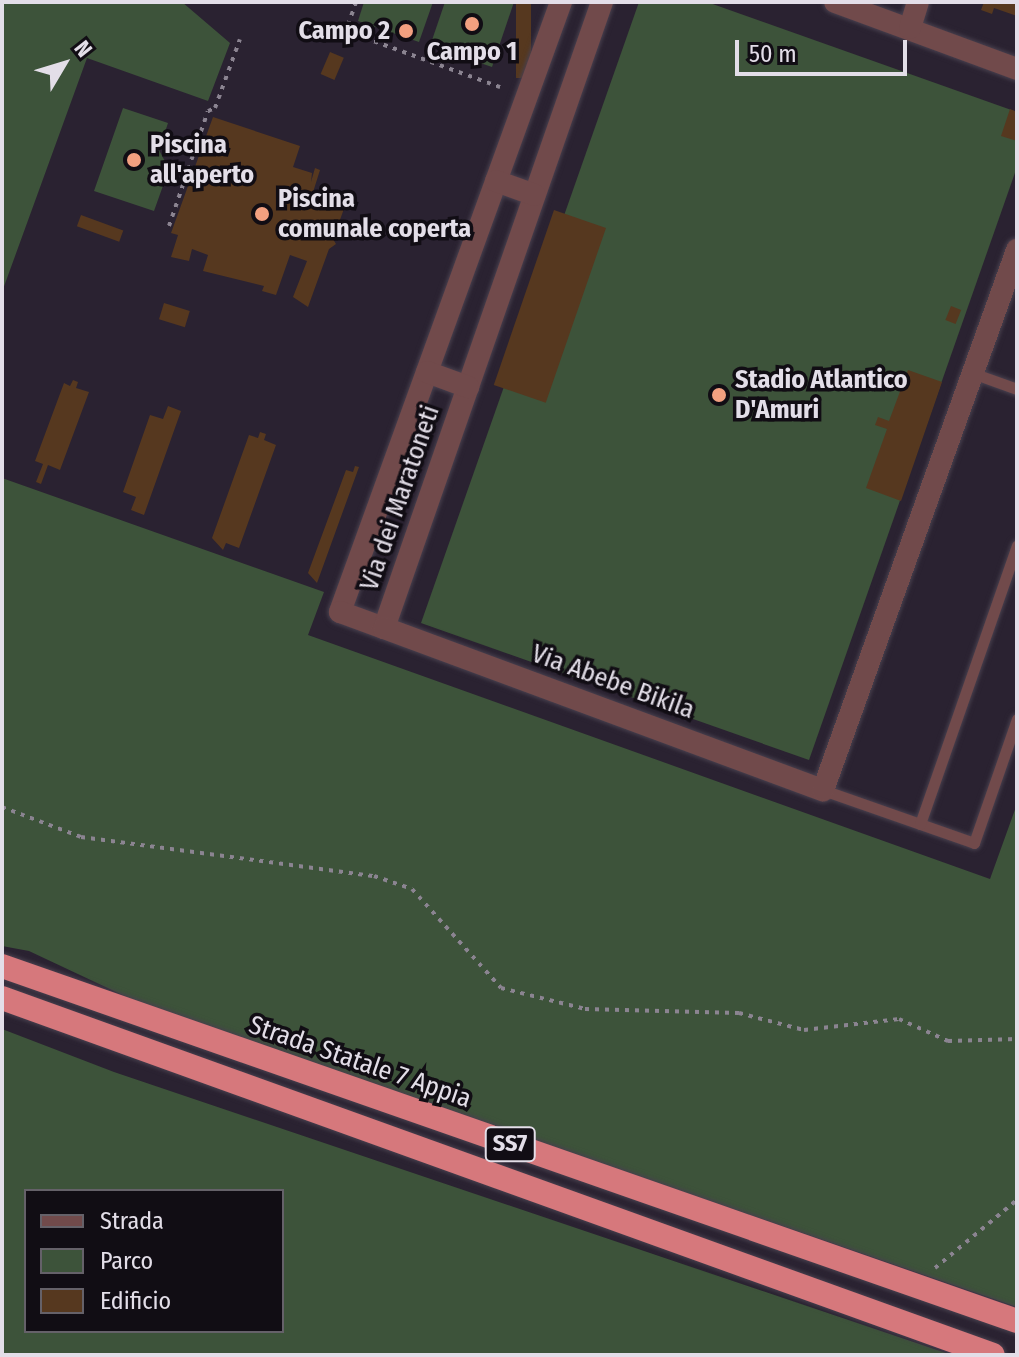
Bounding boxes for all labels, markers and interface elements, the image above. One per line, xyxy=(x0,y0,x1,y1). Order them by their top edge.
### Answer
place label: Campo 2 xyxy=(298,15,390,47)
marker: Campo 1 xyxy=(463,15,481,33)
marker: Campo 2 xyxy=(397,22,415,40)
north arrow xyxy=(24,24,104,104)
scale bar xyxy=(739,24,911,74)
text: N xyxy=(69,35,98,62)
place label: Campo 1 xyxy=(427,36,517,68)
text: 50 m xyxy=(749,40,797,68)
place label: Piscina all'aperto xyxy=(150,129,254,190)
marker: Piscina all'aperto xyxy=(125,151,143,169)
place label: Piscina comunale coperta xyxy=(278,183,471,244)
marker: Piscina comunale coperta xyxy=(253,205,271,223)
place label: Stadio Atlantico D'Amuri xyxy=(735,364,908,426)
marker: Stadio Atlantico D'Amuri xyxy=(710,386,728,404)
street label: Via dei Maratoneti xyxy=(354,401,446,595)
street label: Via Abebe Bikila xyxy=(527,638,699,726)
street label: Strada Statale 7 Appia xyxy=(245,1009,475,1115)
road number: SS7 xyxy=(484,1124,536,1164)
legend xyxy=(24,1189,284,1333)
text: Strada xyxy=(100,1207,164,1235)
text: Parco xyxy=(100,1247,153,1275)
text: Edificio xyxy=(100,1287,171,1315)

